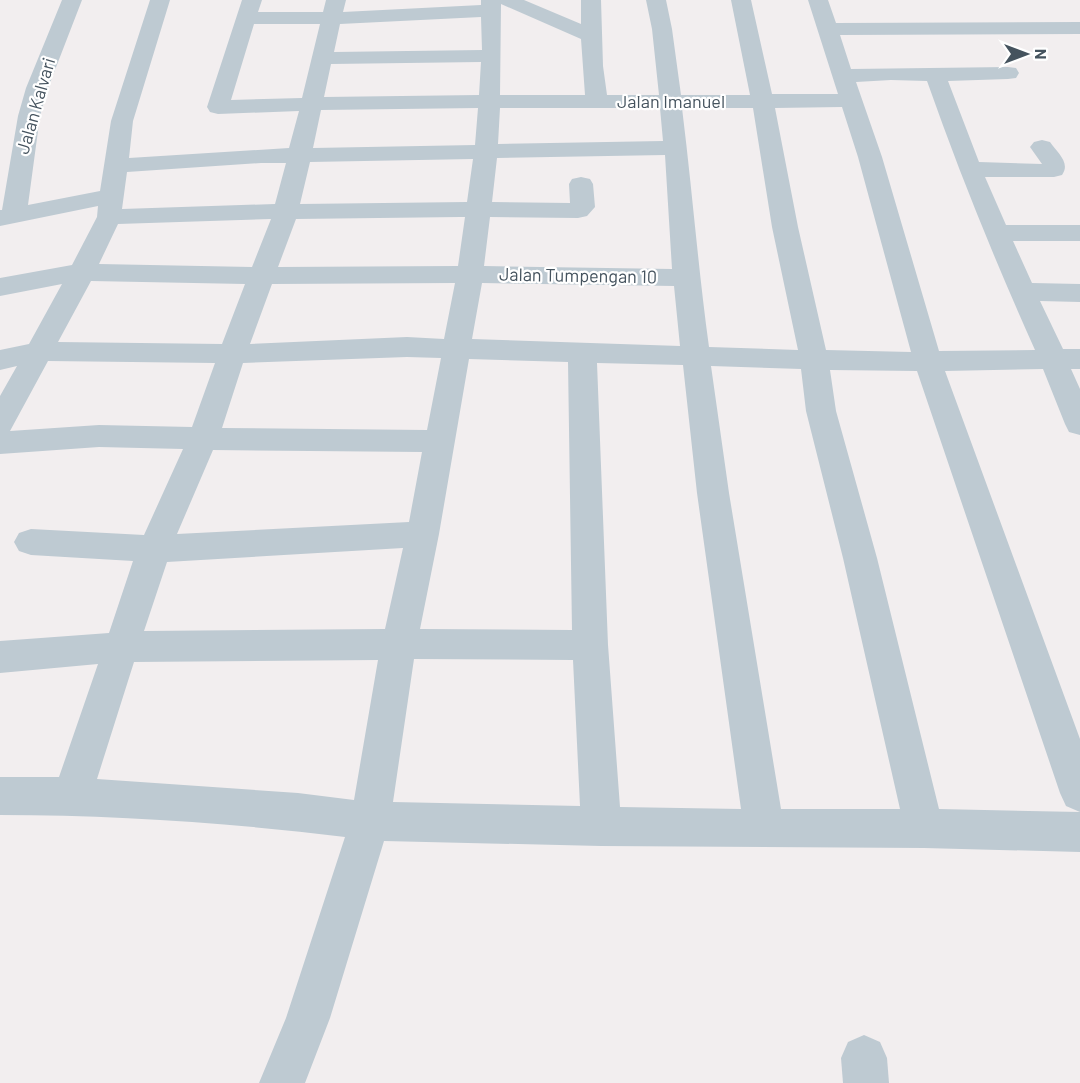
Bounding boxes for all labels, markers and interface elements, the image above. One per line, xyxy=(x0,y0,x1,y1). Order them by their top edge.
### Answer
north arrow xyxy=(996,24,1056,84)
text: N xyxy=(1032,49,1051,59)
street label: Jalan Kalvari xyxy=(11,55,59,156)
street label: Jalan Imanuel xyxy=(617,90,725,112)
street label: Jalan Tumpengan 10 xyxy=(499,263,657,287)

